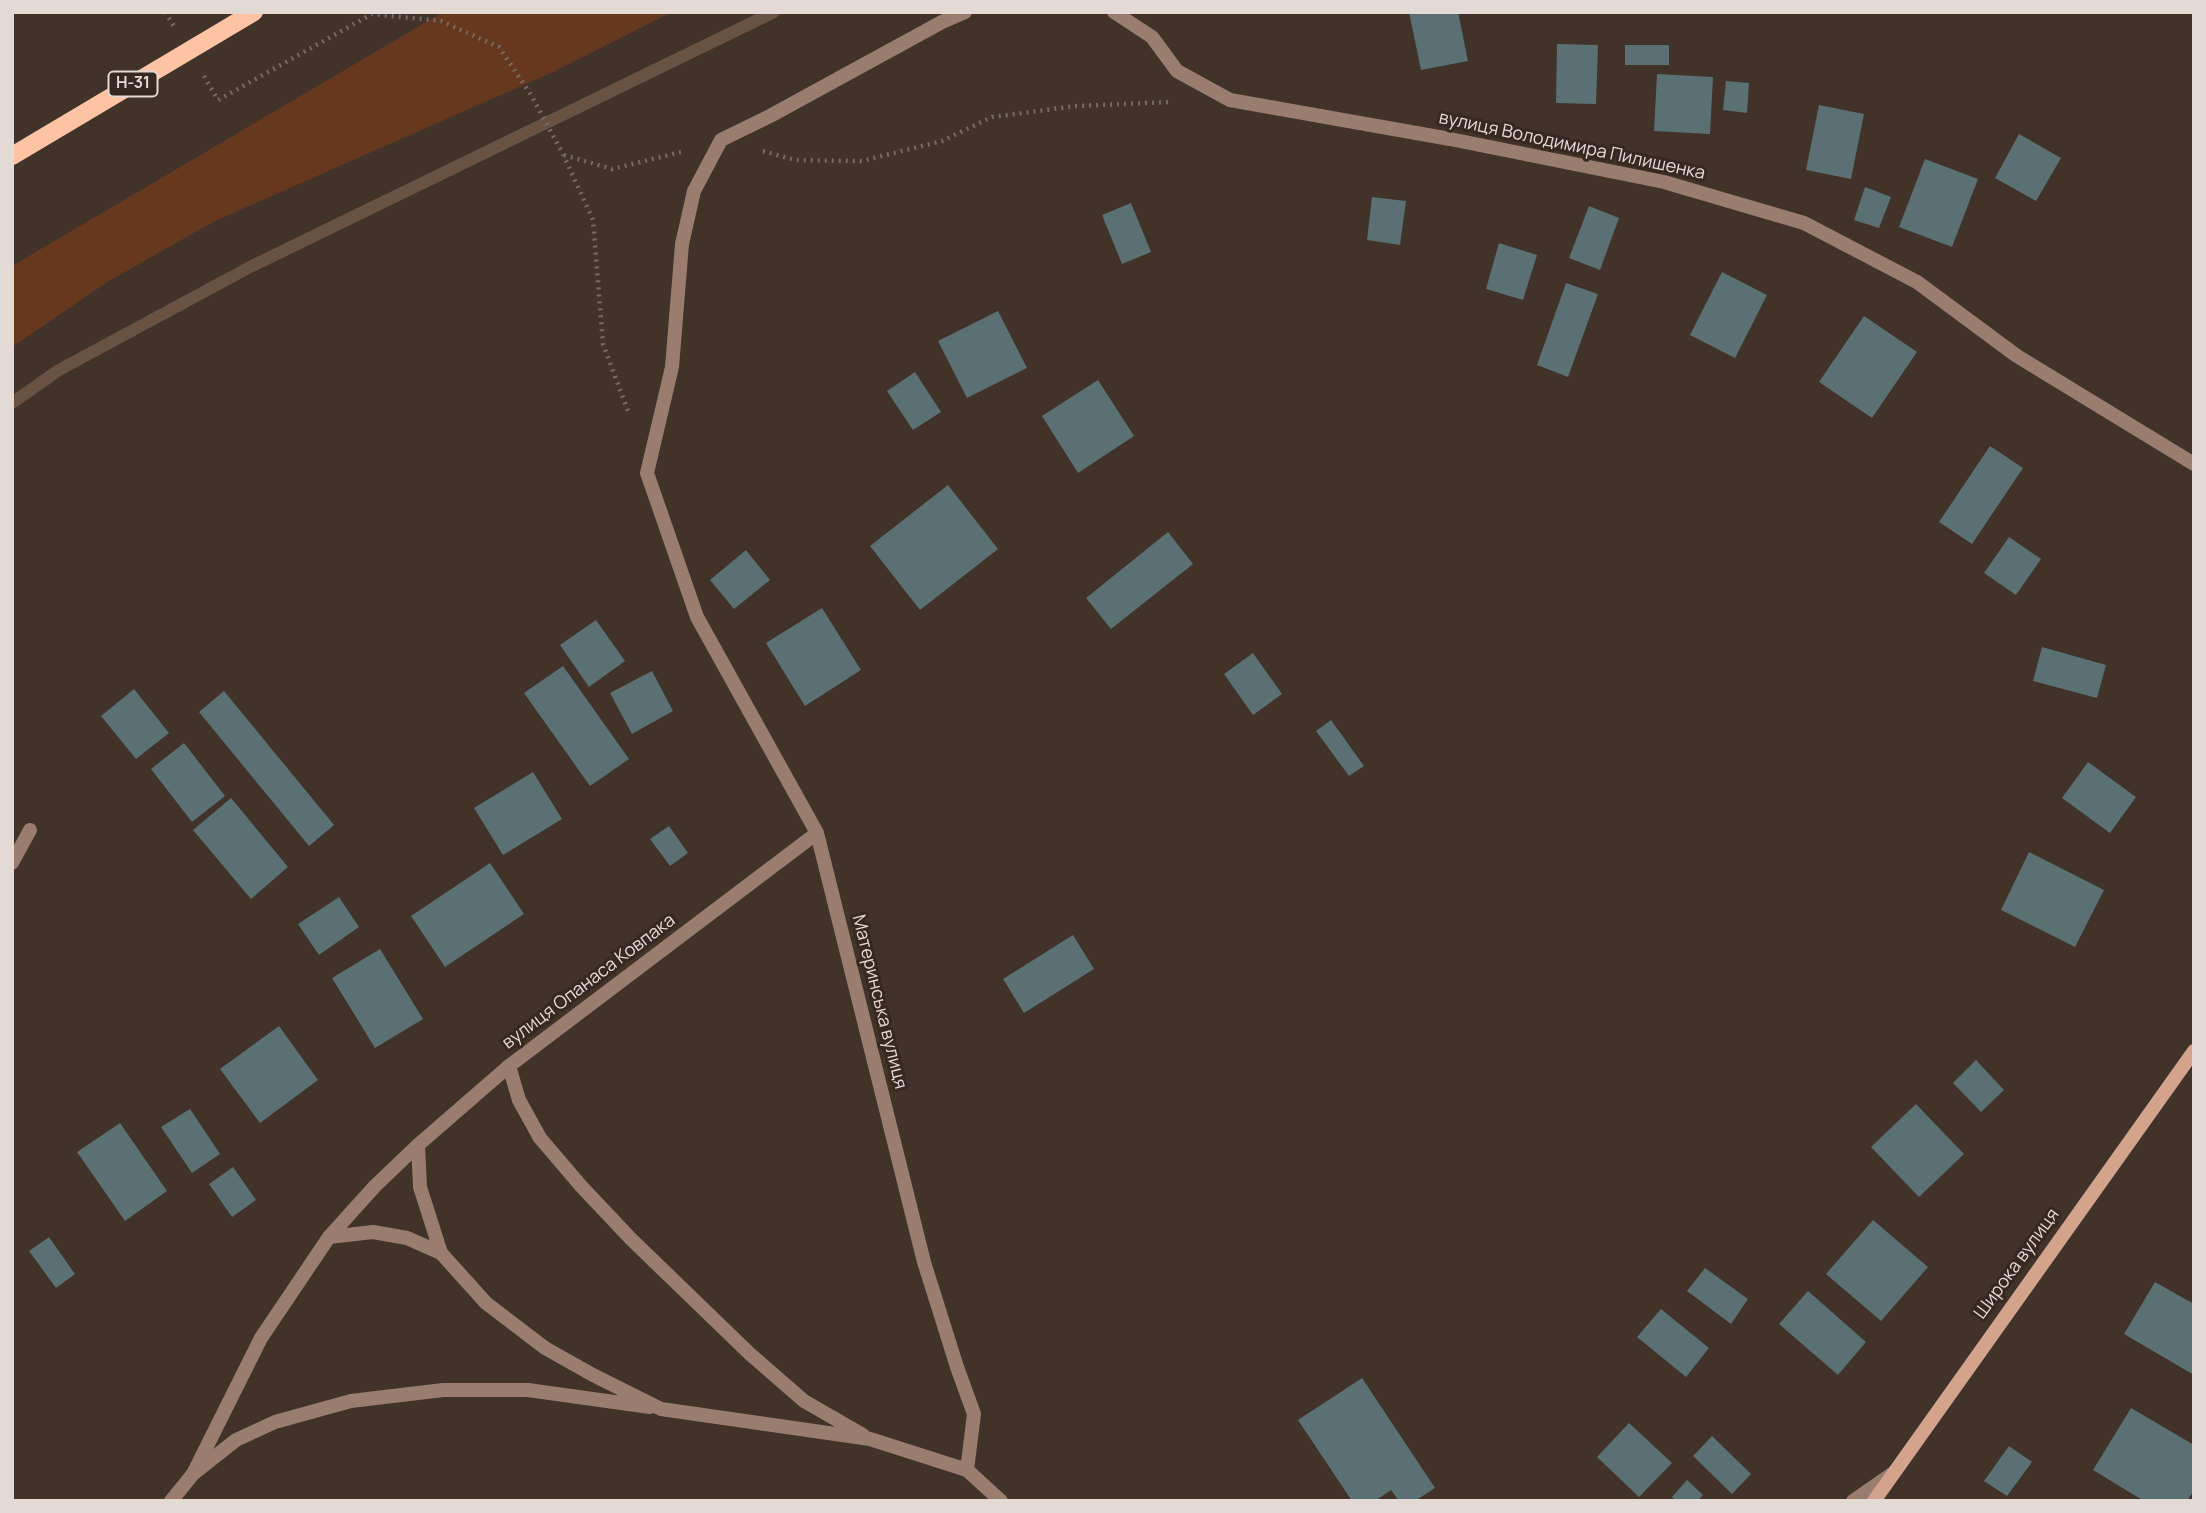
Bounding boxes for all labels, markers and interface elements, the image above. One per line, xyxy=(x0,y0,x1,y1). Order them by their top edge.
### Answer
road number: Н-31 xyxy=(108,72,158,96)
street label: вулиця Володимира Пилишенка xyxy=(1437,107,1707,185)
street label: вулиця Опанаса Ковпака xyxy=(498,910,680,1054)
street label: Материнська вулиця xyxy=(847,913,911,1091)
street label: Широка вулиця xyxy=(1970,1205,2064,1323)

